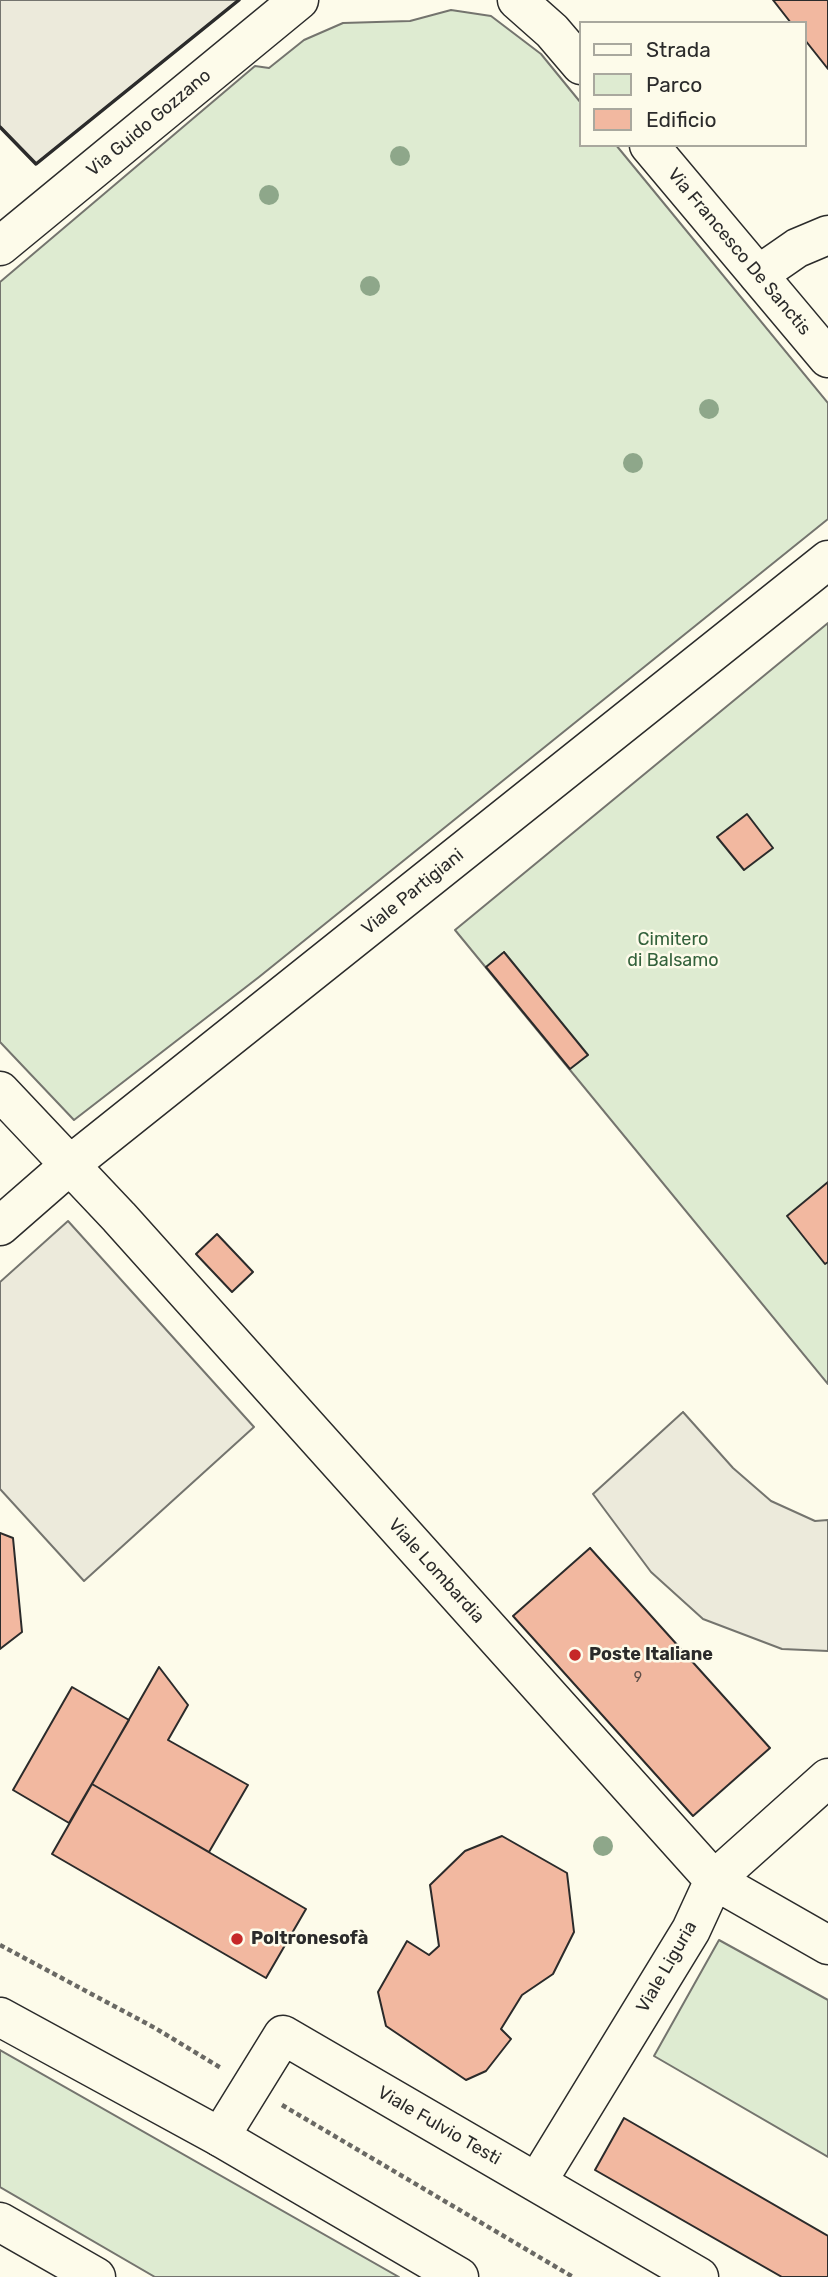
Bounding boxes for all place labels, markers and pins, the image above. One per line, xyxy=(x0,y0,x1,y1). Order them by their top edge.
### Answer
place label: Poste Italiane xyxy=(589,1644,713,1666)
marker: Poste Italiane xyxy=(567,1647,583,1663)
place label: Poltronesofà xyxy=(251,1928,368,1950)
marker: Poltronesofà xyxy=(229,1931,245,1947)

